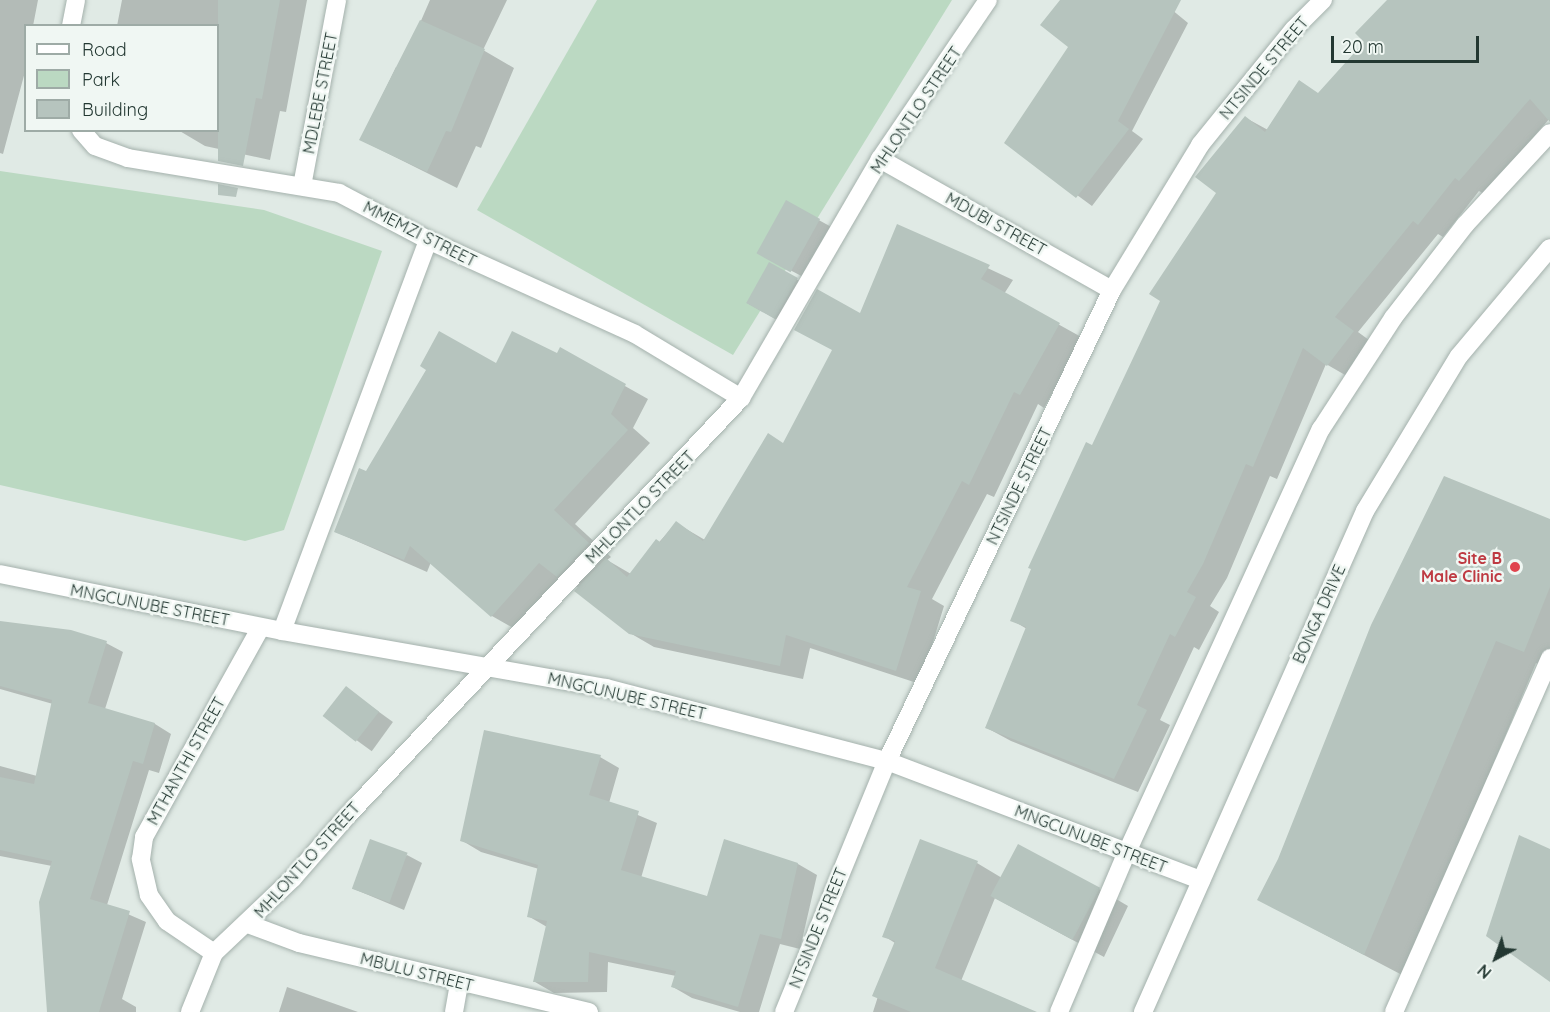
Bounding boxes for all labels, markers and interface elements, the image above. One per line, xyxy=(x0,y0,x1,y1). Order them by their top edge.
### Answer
street label: NTSINDE STREET xyxy=(1215,13,1313,123)
legend xyxy=(24,24,219,132)
scale bar xyxy=(1334,24,1482,62)
street label: MDLEBE STREET xyxy=(299,31,341,155)
text: 20 m xyxy=(1342,35,1384,58)
text: Road xyxy=(82,38,127,61)
street label: MHLONTLO STREET xyxy=(866,43,966,177)
text: Park xyxy=(82,68,120,91)
text: Building xyxy=(82,98,148,121)
street label: MDUBI STREET xyxy=(942,188,1050,260)
street label: MMEMZI STREET xyxy=(360,197,480,271)
street label: NTSINDE STREET xyxy=(982,424,1056,548)
street label: MHLONTLO STREET xyxy=(581,447,699,567)
place label: Site B Male Clinic xyxy=(1421,548,1502,586)
marker: Site B Male Clinic xyxy=(1506,558,1524,576)
street label: BONGA DRIVE xyxy=(1289,562,1349,666)
street label: MNGCUNUBE STREET xyxy=(69,580,231,630)
street label: MNGCUNUBE STREET xyxy=(546,668,708,724)
street label: MTHANTHI STREET xyxy=(143,694,229,828)
street label: MHLONTLO STREET xyxy=(250,798,364,922)
street label: MNGCUNUBE STREET xyxy=(1012,801,1170,877)
street label: NTSINDE STREET xyxy=(785,865,851,991)
north arrow xyxy=(1466,928,1526,988)
street label: MBULU STREET xyxy=(358,949,476,995)
text: N xyxy=(1473,960,1495,983)

